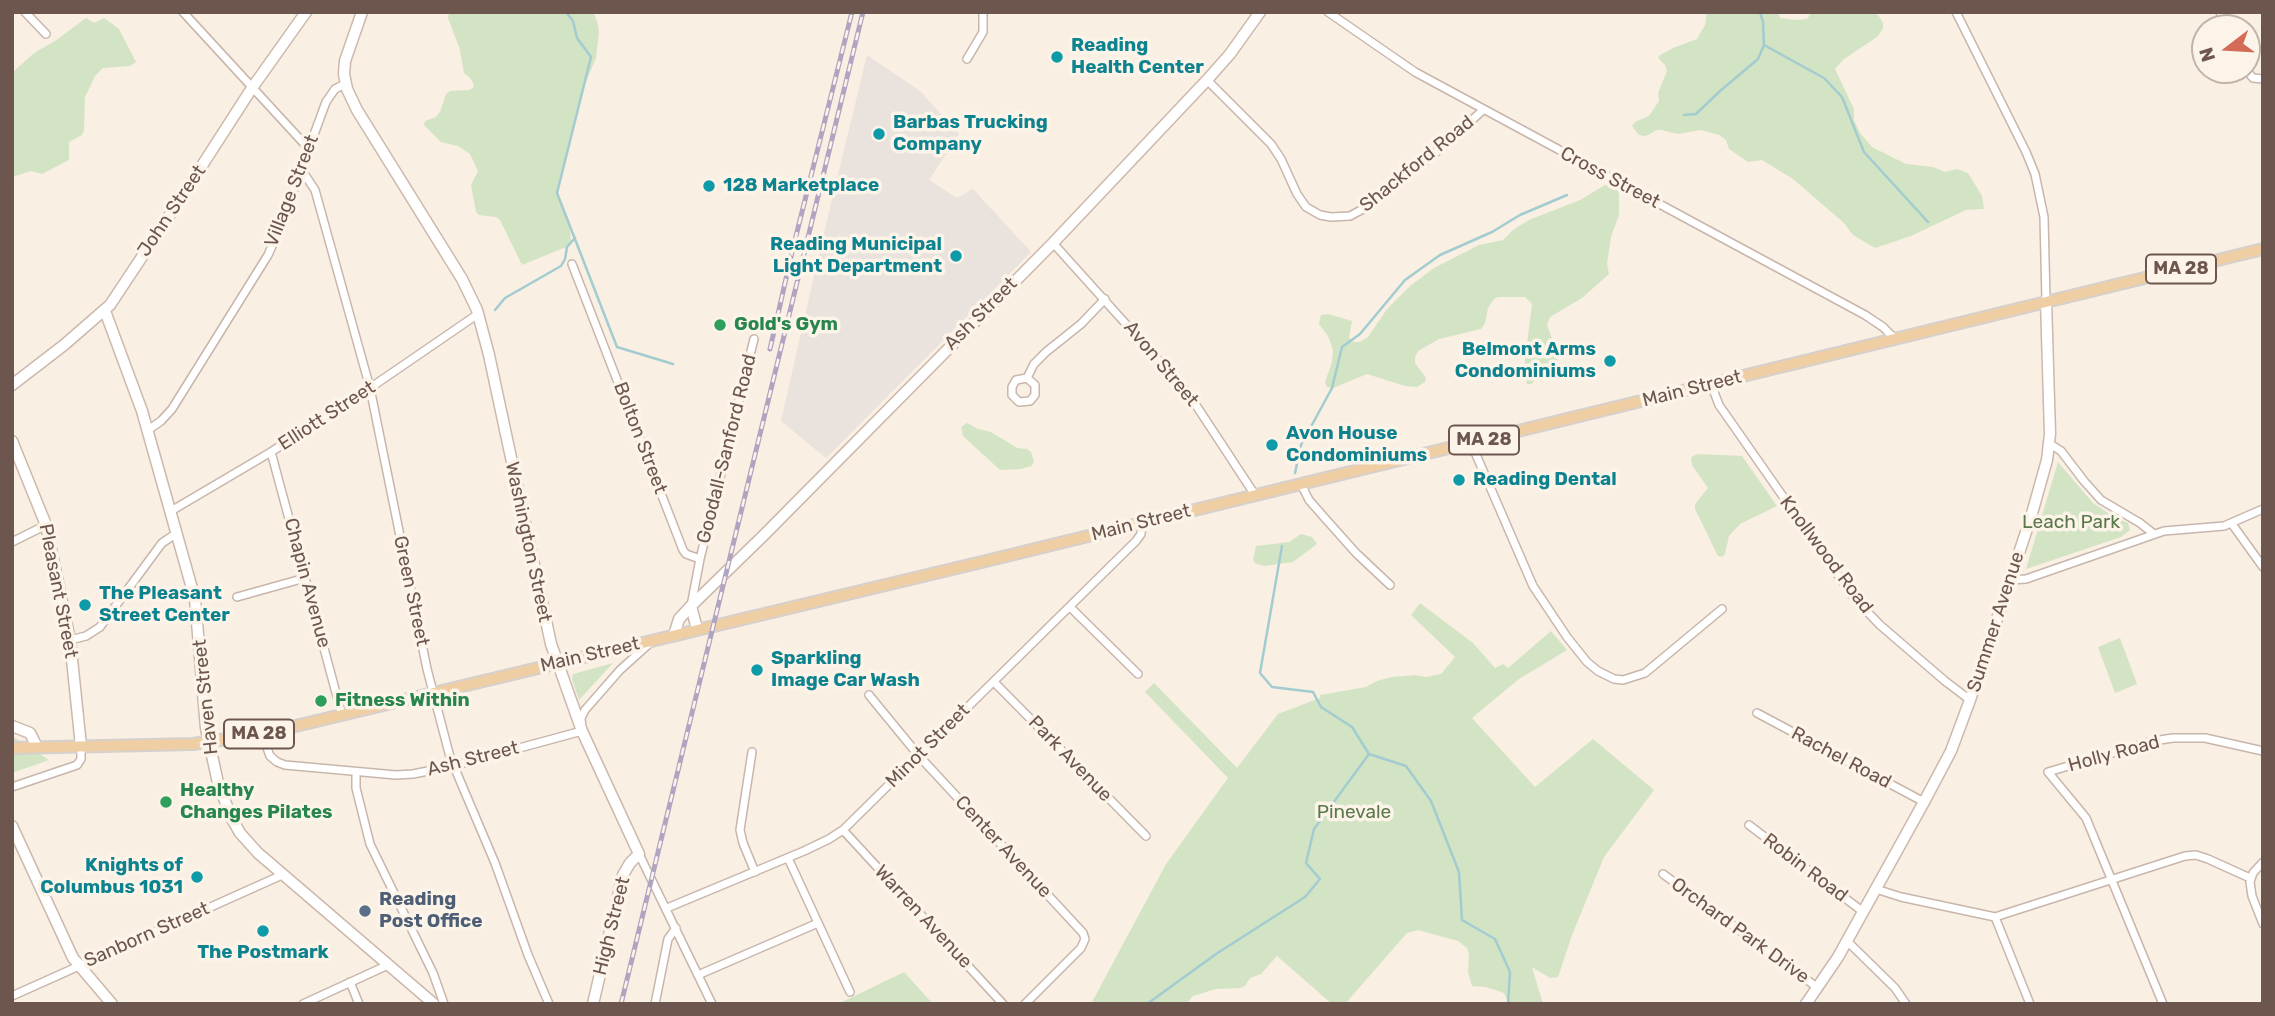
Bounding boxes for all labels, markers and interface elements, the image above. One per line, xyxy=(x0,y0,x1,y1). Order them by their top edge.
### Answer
north arrow xyxy=(2191,14,2261,84)
place label: Reading Health Center xyxy=(1071,35,1204,79)
text: N xyxy=(2194,45,2220,65)
marker: Reading Health Center xyxy=(1049,49,1065,65)
street label: Shackford Road xyxy=(1355,111,1479,217)
place label: Barbas Trucking Company xyxy=(893,112,1048,156)
marker: Barbas Trucking Company xyxy=(871,126,887,142)
street label: Village Street xyxy=(260,132,324,250)
street label: Cross Street xyxy=(1556,142,1664,214)
street label: John Street xyxy=(133,161,211,261)
place label: 128 Marketplace xyxy=(723,175,879,197)
marker: 128 Marketplace xyxy=(701,178,717,194)
place label: Reading Municipal Light Department xyxy=(770,234,942,278)
marker: Reading Municipal Light Department xyxy=(948,248,964,264)
road number: MA 28 xyxy=(2146,255,2216,284)
street label: Ash Street xyxy=(940,273,1022,355)
place label: Gold's Gym xyxy=(734,314,838,336)
marker: Gold's Gym xyxy=(712,317,728,333)
street label: Avon Street xyxy=(1119,317,1203,411)
place label: Belmont Arms Condominiums xyxy=(1455,339,1596,383)
street label: Goodall-Sanford Road xyxy=(692,352,762,546)
marker: Belmont Arms Condominiums xyxy=(1602,353,1618,369)
street label: Main Street xyxy=(1640,366,1744,412)
street label: Elliott Street xyxy=(274,376,380,456)
street label: Bolton Street xyxy=(608,379,672,497)
place label: Avon House Condominiums xyxy=(1286,423,1427,467)
road number: MA 28 xyxy=(1449,426,1519,454)
marker: Avon House Condominiums xyxy=(1264,437,1280,453)
street label: Washington Street xyxy=(500,460,556,624)
place label: Reading Dental xyxy=(1473,469,1617,491)
marker: Reading Dental xyxy=(1451,472,1467,488)
street label: Knollwood Road xyxy=(1775,492,1877,618)
street label: Main Street xyxy=(1089,500,1193,546)
park label: Leach Park xyxy=(2022,512,2120,534)
street label: Chapin Avenue xyxy=(279,516,335,650)
street label: Pleasant Street xyxy=(34,522,82,660)
street label: Green Street xyxy=(388,534,434,648)
street label: Summer Avenue xyxy=(1963,549,2029,695)
place label: The Pleasant Street Center xyxy=(99,583,230,627)
marker: The Pleasant Street Center xyxy=(77,597,93,613)
street label: Main Street xyxy=(538,633,642,677)
street label: Haven Street xyxy=(189,638,223,756)
place label: Sparkling Image Car Wash xyxy=(771,648,920,692)
marker: Sparkling Image Car Wash xyxy=(749,662,765,678)
place label: Fitness Within xyxy=(335,690,470,712)
marker: Fitness Within xyxy=(313,693,329,709)
street label: Minot Street xyxy=(881,699,975,793)
street label: Park Avenue xyxy=(1023,711,1117,807)
road number: MA 28 xyxy=(224,720,294,748)
street label: Rachel Road xyxy=(1787,722,1895,794)
street label: Holly Road xyxy=(2066,731,2162,777)
street label: Ash Street xyxy=(425,737,521,781)
place label: Healthy Changes Pilates xyxy=(180,780,333,824)
street label: Center Avenue xyxy=(950,791,1056,903)
marker: Healthy Changes Pilates xyxy=(158,794,174,810)
park label: Pinevale xyxy=(1317,802,1391,824)
street label: Robin Road xyxy=(1758,829,1852,907)
place label: Knights of Columbus 1031 xyxy=(40,855,183,899)
street label: Warren Avenue xyxy=(869,861,977,973)
marker: Knights of Columbus 1031 xyxy=(189,869,205,885)
street label: Orchard Park Drive xyxy=(1666,873,1814,989)
street label: High Street xyxy=(589,874,635,978)
place label: Reading Post Office xyxy=(379,889,482,933)
street label: Sanborn Street xyxy=(81,897,213,973)
marker: Reading Post Office xyxy=(357,903,373,919)
marker: The Postmark xyxy=(255,923,271,939)
place label: The Postmark xyxy=(197,942,329,964)

